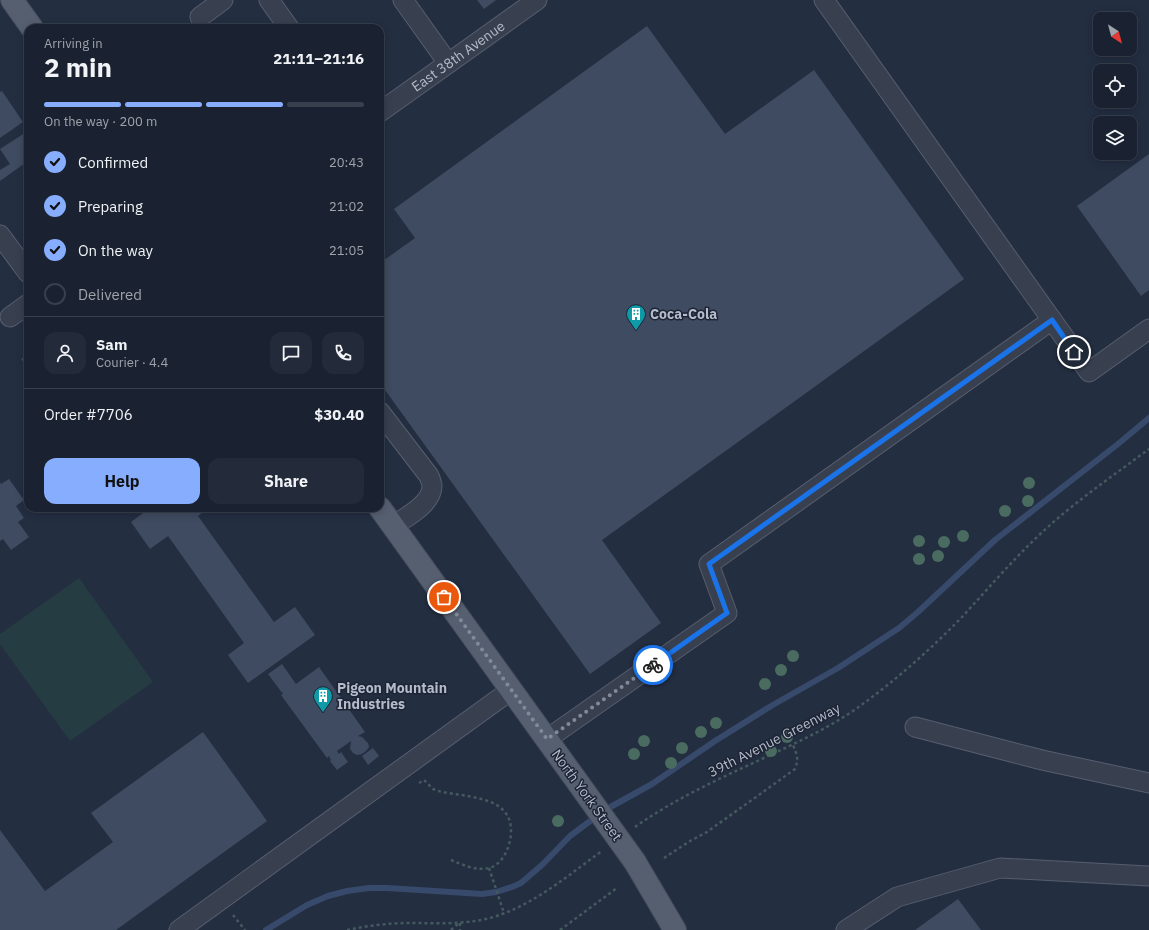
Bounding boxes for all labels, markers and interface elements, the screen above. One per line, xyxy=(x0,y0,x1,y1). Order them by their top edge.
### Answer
north arrow xyxy=(1093,12,1137,56)
map controls xyxy=(1093,12,1137,160)
street label: East 38th Avenue xyxy=(408,17,509,96)
text: Arriving in xyxy=(44,35,103,52)
text: 21:11–21:16 xyxy=(273,49,364,68)
text: 2 min xyxy=(44,50,112,84)
button: locate xyxy=(1093,64,1137,108)
text: On the way · 200 m xyxy=(44,113,157,130)
button: layers xyxy=(1093,116,1137,160)
icon: check xyxy=(44,151,66,173)
text: Confirmed xyxy=(78,153,148,172)
text: 20:43 xyxy=(329,154,364,171)
icon: check xyxy=(44,195,66,217)
text: Preparing xyxy=(78,197,143,216)
text: 21:02 xyxy=(329,198,364,215)
icon: check xyxy=(44,239,66,261)
text: On the way xyxy=(78,241,153,260)
text: 21:05 xyxy=(329,242,364,259)
text: Delivered xyxy=(78,285,142,304)
building icon: Coca-Cola xyxy=(625,303,647,331)
place label: Coca-Cola xyxy=(650,305,717,323)
button: person xyxy=(44,332,86,374)
button: chat xyxy=(270,332,312,374)
button: phone xyxy=(322,332,364,374)
text: Sam xyxy=(96,335,127,354)
pin xyxy=(1057,335,1091,369)
icon: home xyxy=(1063,341,1085,363)
text: Courier · 4.4 xyxy=(96,354,168,371)
text: Order #7706 xyxy=(44,405,133,424)
text: $30.40 xyxy=(314,405,364,424)
button: Help xyxy=(44,458,200,504)
button: Share xyxy=(208,458,364,504)
pin xyxy=(427,580,461,614)
icon: bag xyxy=(433,586,455,608)
courier xyxy=(633,645,673,685)
icon: bike xyxy=(642,654,664,676)
place label: Pigeon Mountain Industries xyxy=(337,679,447,713)
building icon: Pigeon Mountain Industries xyxy=(312,685,334,713)
street label: 39th Avenue Greenway xyxy=(705,699,843,781)
street label: North York Street xyxy=(548,746,626,844)

